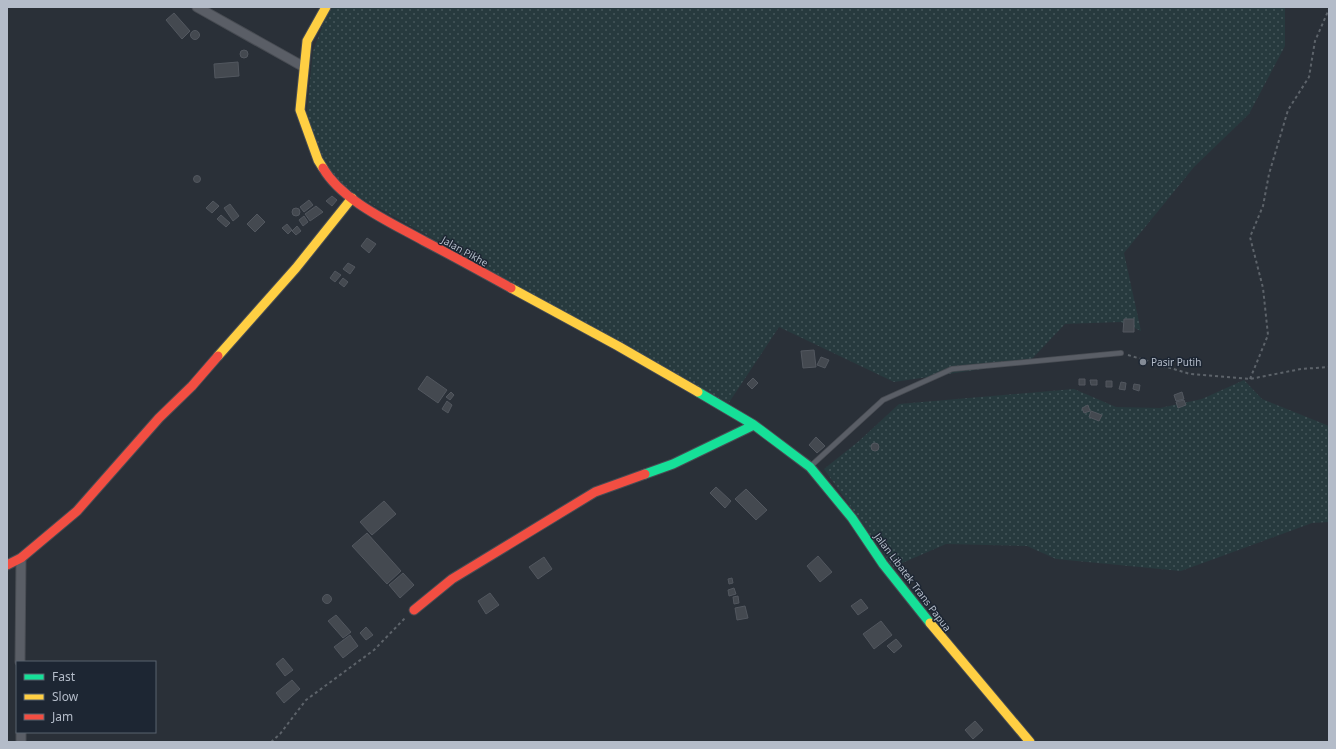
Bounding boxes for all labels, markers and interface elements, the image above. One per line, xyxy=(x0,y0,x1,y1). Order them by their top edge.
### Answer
street label: Jalan Pikhe xyxy=(438,232,491,270)
place label: Pasir Putih xyxy=(1151,355,1201,369)
marker: Pasir Putih xyxy=(1138,357,1148,367)
street label: Jalan Libatek Trans Papua xyxy=(871,529,955,634)
legend xyxy=(16,661,156,733)
text: Fast xyxy=(52,668,76,685)
text: Slow xyxy=(52,688,79,705)
text: Jam xyxy=(51,708,73,725)

